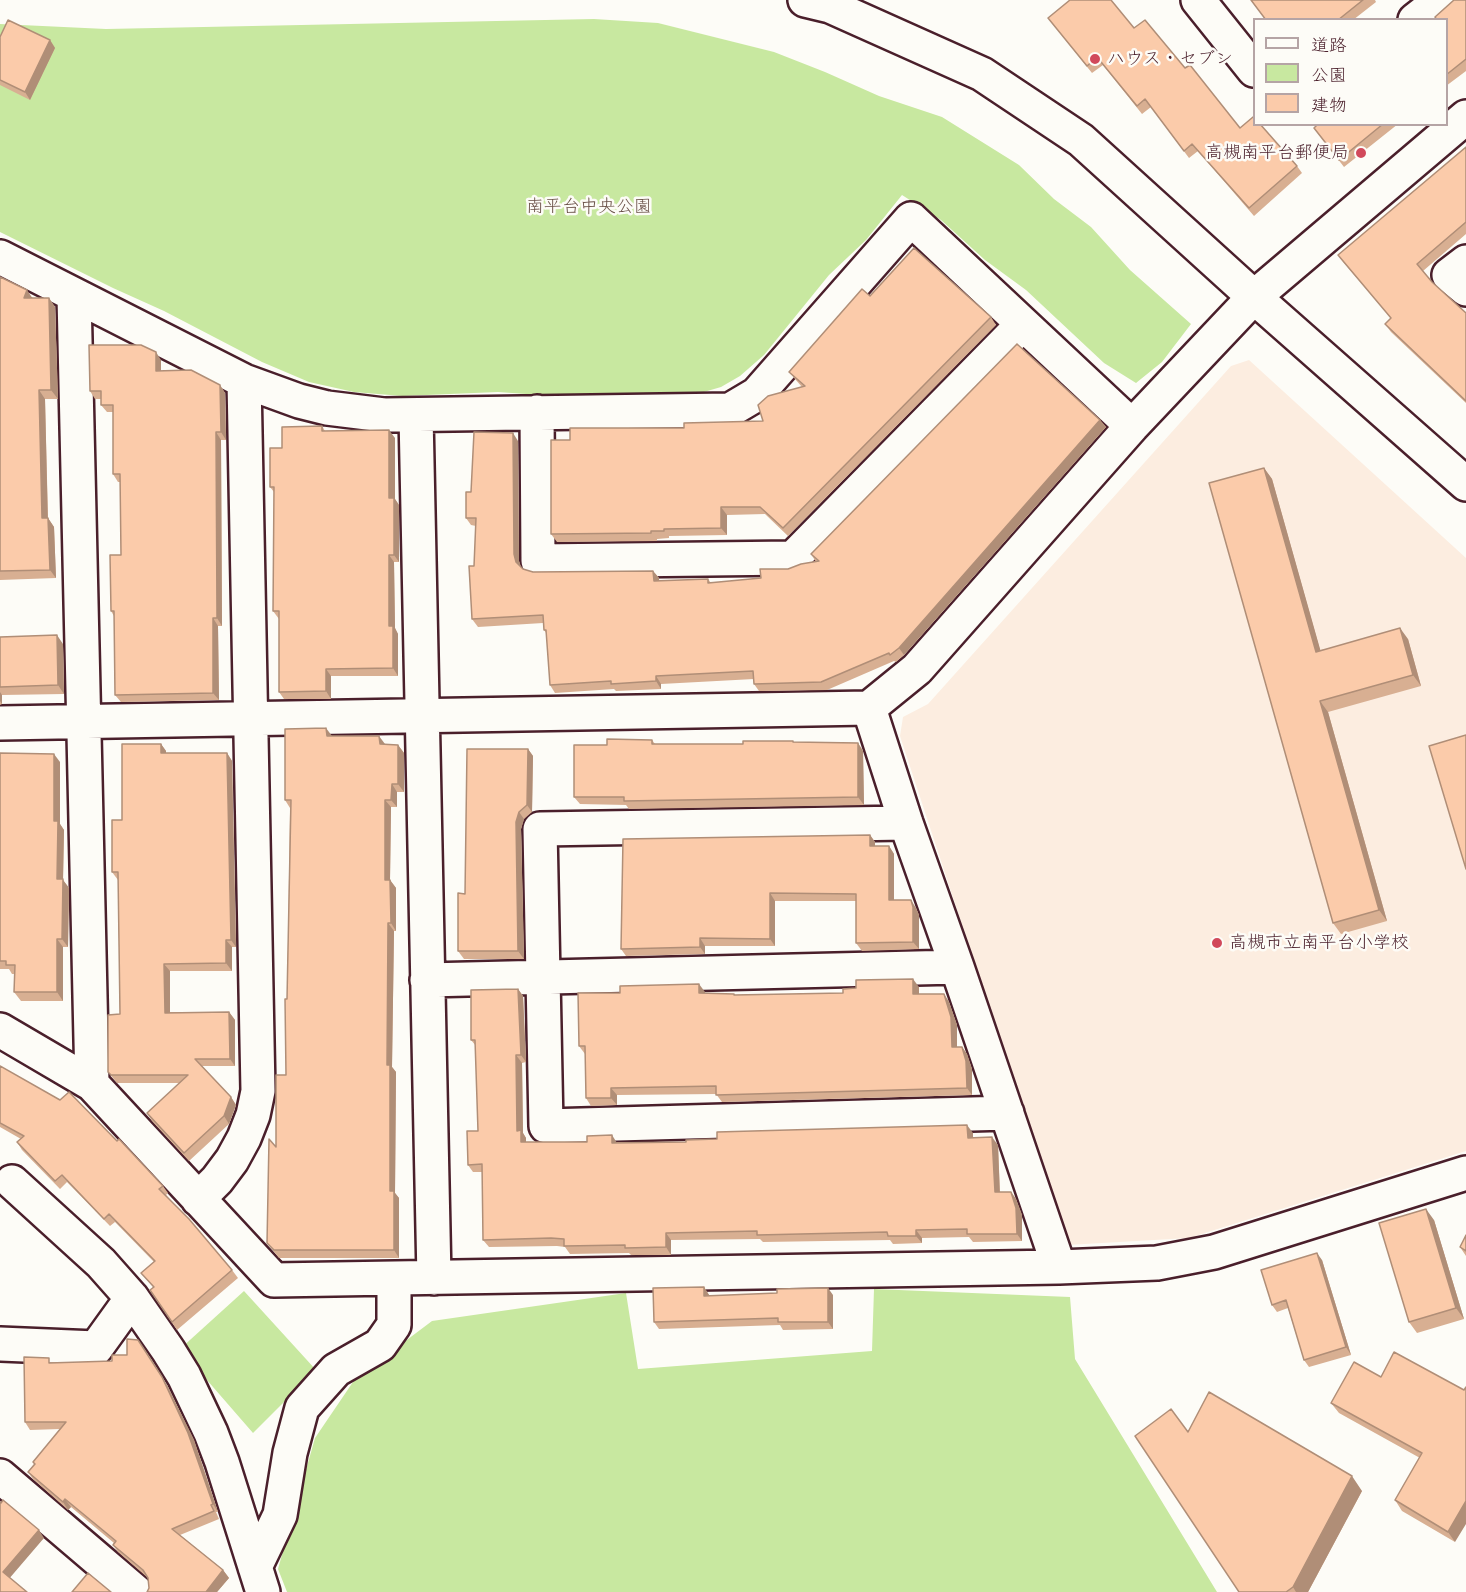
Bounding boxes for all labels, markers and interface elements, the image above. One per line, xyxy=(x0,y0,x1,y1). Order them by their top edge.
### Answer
legend xyxy=(1253,18,1448,126)
text: 道路 xyxy=(1311,33,1347,57)
place label: ハウス・セブン xyxy=(1107,48,1233,70)
marker: ハウス・セブン xyxy=(1088,52,1102,66)
text: 公園 xyxy=(1311,63,1347,87)
text: 建物 xyxy=(1311,93,1347,117)
place label: 高槻南平台郵便局 xyxy=(1205,142,1349,164)
marker: 高槻南平台郵便局 xyxy=(1354,146,1368,160)
park label: 南平台中央公園 xyxy=(526,196,652,218)
place label: 高槻市立南平台小学校 xyxy=(1229,932,1409,954)
marker: 高槻市立南平台小学校 xyxy=(1210,936,1224,950)

